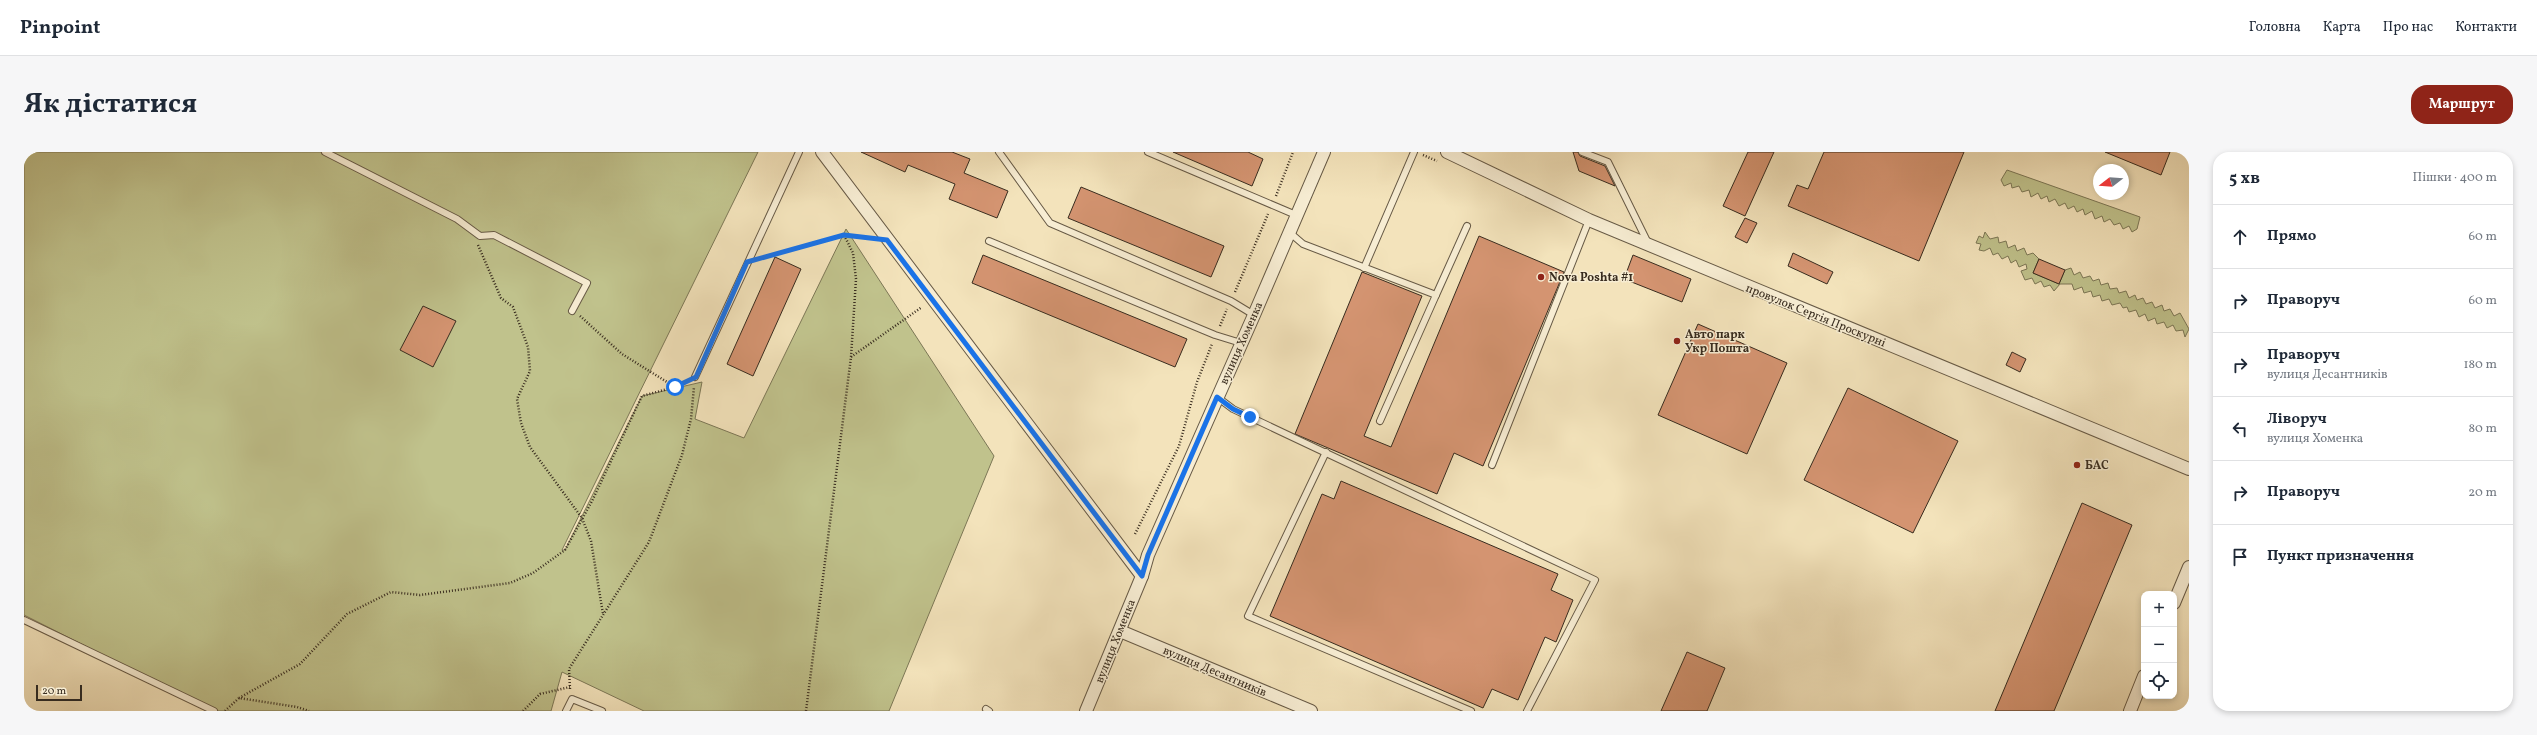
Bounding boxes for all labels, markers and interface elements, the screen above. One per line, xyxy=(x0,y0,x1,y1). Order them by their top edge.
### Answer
text: Pinpoint xyxy=(20,15,100,41)
text: Головна xyxy=(2249,18,2301,37)
text: Карта xyxy=(2323,18,2361,37)
text: Про нас xyxy=(2383,18,2433,37)
text: Контакти xyxy=(2455,18,2517,37)
text: Як дістатися xyxy=(24,85,197,124)
button: Маршрут xyxy=(2411,85,2513,124)
north arrow xyxy=(2093,164,2129,200)
text: 5 хв xyxy=(2229,167,2260,190)
text: Пішки · 400 m xyxy=(2413,169,2497,187)
icon: ahead xyxy=(2229,226,2251,248)
text: Прямо xyxy=(2267,226,2316,247)
text: 60 m xyxy=(2469,228,2497,246)
place label: Nova Poshta #1 xyxy=(1549,270,1633,286)
marker: Nova Poshta #1 xyxy=(1536,272,1546,282)
street label: провулок Сергія Проскурні xyxy=(1743,280,1888,352)
icon: right xyxy=(2229,290,2251,312)
text: Праворуч xyxy=(2267,290,2340,311)
text: 60 m xyxy=(2469,292,2497,310)
street label: вулиця Хоменка xyxy=(1217,300,1267,387)
place label: Авто парк Укр Пошта xyxy=(1685,327,1750,357)
marker: Авто парк Укр Пошта xyxy=(1672,336,1682,346)
text: Праворуч xyxy=(2267,345,2340,366)
icon: right xyxy=(2229,354,2251,376)
text: 180 m xyxy=(2463,356,2497,374)
text: вулиця Десантників xyxy=(2267,366,2388,384)
route start xyxy=(666,378,684,396)
route end xyxy=(1241,408,1259,426)
text: Ліворуч xyxy=(2267,409,2327,430)
icon: left xyxy=(2229,418,2251,440)
text: 80 m xyxy=(2468,420,2497,438)
text: вулиця Хоменка xyxy=(2267,430,2363,448)
place label: БАС xyxy=(2085,458,2109,474)
marker: БАС xyxy=(2072,460,2082,470)
icon: right xyxy=(2229,482,2251,504)
text: Праворуч xyxy=(2267,482,2340,503)
text: 20 m xyxy=(2468,484,2497,502)
icon: arrive xyxy=(2229,546,2251,568)
text: Пункт призначення xyxy=(2267,546,2414,567)
map controls xyxy=(2141,591,2177,699)
button: + xyxy=(2141,591,2177,627)
street label: вулиця Хоменка xyxy=(1092,597,1140,686)
button: − xyxy=(2141,627,2177,663)
street label: вулиця Десантників xyxy=(1160,643,1269,701)
button: locate xyxy=(2141,663,2177,699)
scale bar xyxy=(36,683,82,702)
text: 20 m xyxy=(42,684,66,699)

